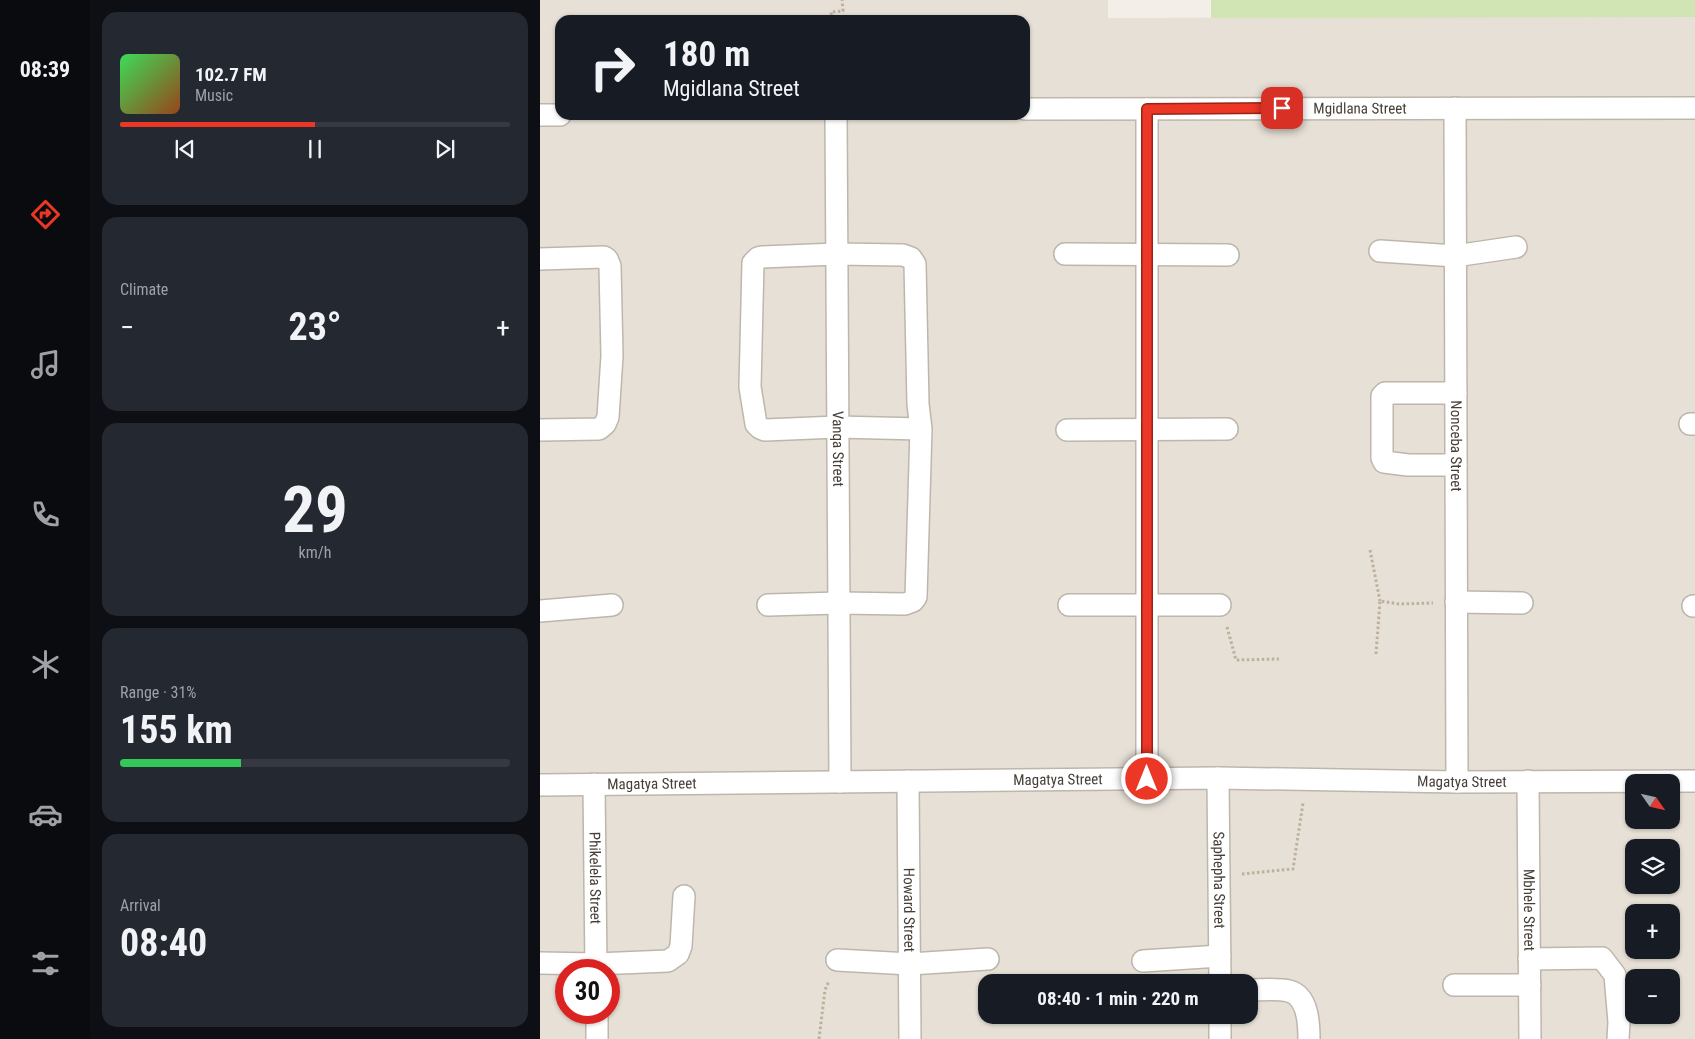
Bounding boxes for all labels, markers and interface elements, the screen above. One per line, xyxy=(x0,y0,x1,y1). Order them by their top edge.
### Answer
text: 180 m xyxy=(663,34,750,75)
icon: right xyxy=(580,35,645,100)
text: 08:39 xyxy=(20,57,70,82)
text: 102.7 FM xyxy=(195,63,267,86)
text: Mgidlana Street xyxy=(663,76,800,101)
text: Music xyxy=(195,86,233,105)
pin xyxy=(1261,87,1303,129)
icon: arrive xyxy=(1268,94,1296,122)
street label: Mgidlana Street xyxy=(1313,99,1407,118)
icon: previous xyxy=(171,135,199,163)
icon: pause xyxy=(301,135,329,163)
icon: next xyxy=(431,135,459,163)
icon: directions xyxy=(28,197,63,232)
text: Climate xyxy=(120,280,168,299)
text: 23° xyxy=(288,305,342,349)
text: − xyxy=(120,311,134,344)
text: + xyxy=(496,311,510,344)
icon: music xyxy=(28,347,63,382)
street label: Nonceba Street xyxy=(1447,400,1465,492)
street label: Vanqa Street xyxy=(829,411,847,487)
text: 29 xyxy=(282,472,348,548)
icon: phone xyxy=(28,497,63,532)
text: km/h xyxy=(299,543,331,562)
icon: climate xyxy=(28,647,63,682)
text: Range · 31% xyxy=(120,683,196,702)
text: 155 km xyxy=(120,708,233,752)
position arrow xyxy=(1120,752,1172,804)
street label: Magatya Street xyxy=(1013,770,1103,789)
street label: Magatya Street xyxy=(1417,772,1507,791)
street label: Magatya Street xyxy=(607,774,697,793)
north arrow xyxy=(1625,774,1680,829)
map controls xyxy=(1625,774,1680,1024)
icon: car xyxy=(28,797,63,832)
street label: Saphepha Street xyxy=(1210,831,1228,929)
street label: Phikelela Street xyxy=(586,832,605,924)
button: layers xyxy=(1625,839,1680,894)
street label: Howard Street xyxy=(900,868,918,952)
street label: Mbhele Street xyxy=(1520,869,1538,951)
text: Arrival xyxy=(120,896,161,915)
button: + xyxy=(1625,904,1680,959)
text: 08:40 xyxy=(120,921,207,965)
icon: filters xyxy=(28,946,63,981)
speed limit sign: 30 xyxy=(555,959,620,1024)
button: − xyxy=(1625,969,1680,1024)
text: 08:40 · 1 min · 220 m xyxy=(1037,987,1199,1010)

